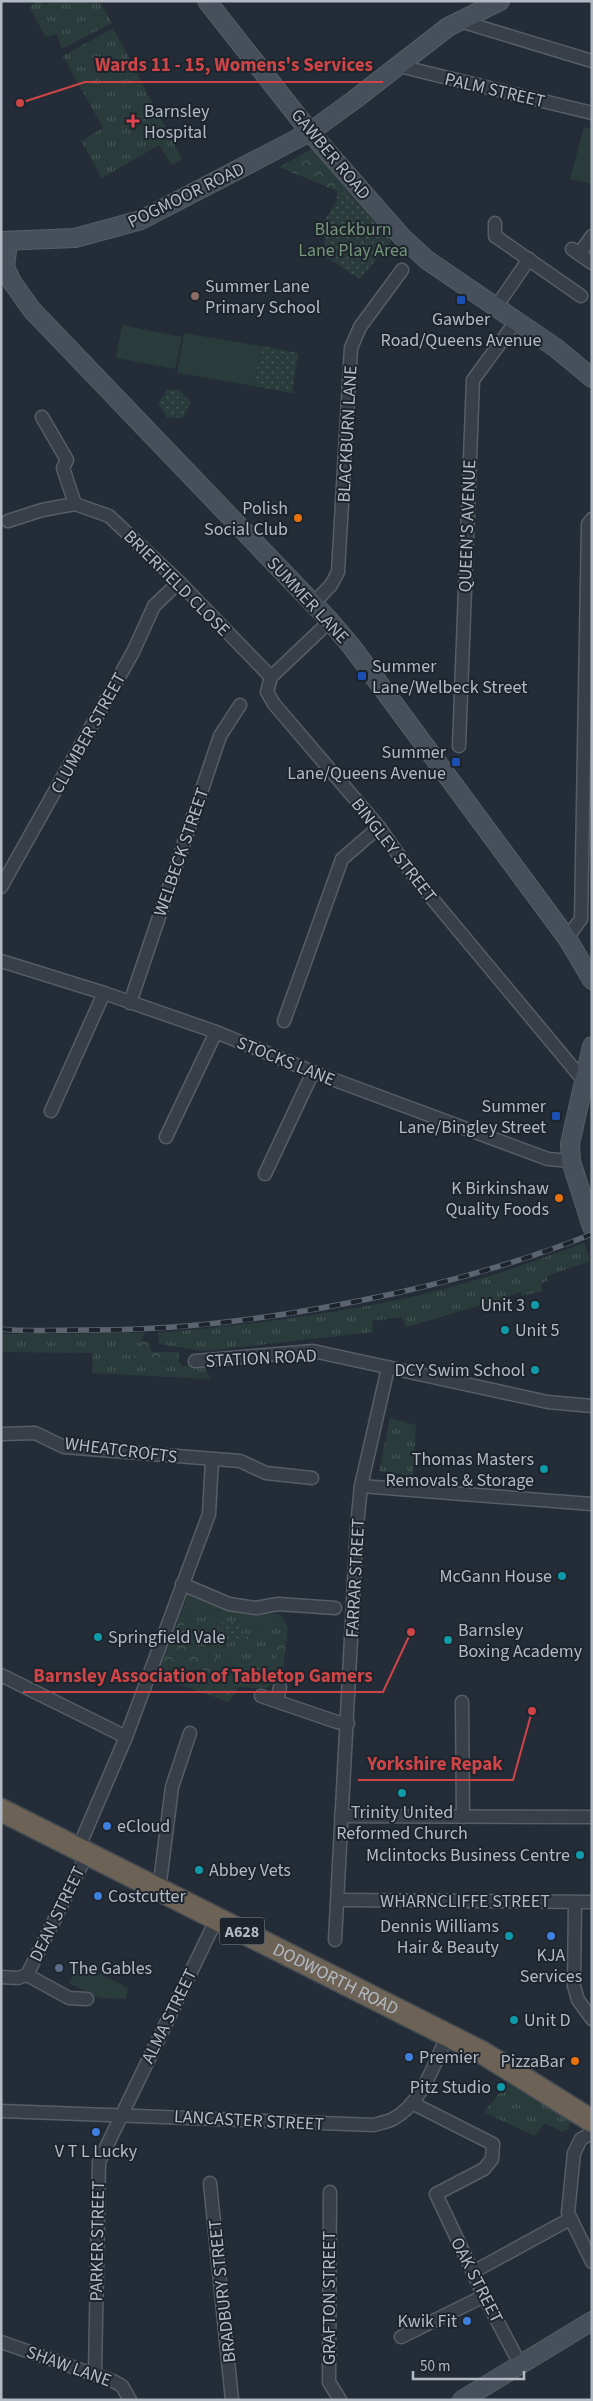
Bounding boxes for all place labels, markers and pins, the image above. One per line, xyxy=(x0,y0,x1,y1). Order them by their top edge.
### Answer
callout: Wards 11 - 15, Womens's Services xyxy=(85,48,383,82)
place label: Barnsley Hospital xyxy=(144,99,210,145)
marker: Barnsley Hospital xyxy=(126,114,140,128)
place label: Summer Lane Primary School xyxy=(205,274,320,320)
marker: Summer Lane Primary School xyxy=(189,290,201,302)
marker: Gawber Road/Queens Avenue xyxy=(455,294,467,306)
place label: Gawber Road/Queens Avenue xyxy=(381,307,541,353)
place label: Polish Social Club xyxy=(204,496,288,542)
marker: Polish Social Club xyxy=(292,512,304,524)
place label: Summer Lane/Welbeck Street xyxy=(372,654,527,700)
marker: Summer Lane/Welbeck Street xyxy=(356,670,368,682)
place label: Summer Lane/Queens Avenue xyxy=(287,740,447,786)
marker: Summer Lane/Queens Avenue xyxy=(450,756,462,768)
place label: Summer Lane/Bingley Street xyxy=(398,1094,547,1140)
marker: Summer Lane/Bingley Street xyxy=(550,1110,562,1122)
place label: K Birkinshaw Quality Foods xyxy=(445,1176,549,1222)
marker: K Birkinshaw Quality Foods xyxy=(553,1192,565,1204)
place label: Unit 3 xyxy=(480,1293,525,1318)
marker: Unit 3 xyxy=(529,1299,541,1311)
place label: Unit 5 xyxy=(515,1318,560,1343)
marker: Unit 5 xyxy=(499,1324,511,1336)
place label: DCY Swim School xyxy=(394,1358,525,1383)
marker: DCY Swim School xyxy=(529,1364,541,1376)
place label: Thomas Masters Removals & Storage xyxy=(386,1447,534,1493)
marker: Thomas Masters Removals & Storage xyxy=(538,1463,550,1475)
place label: McGann House xyxy=(439,1564,552,1589)
marker: McGann House xyxy=(556,1570,568,1582)
place label: Barnsley Boxing Academy xyxy=(458,1618,583,1664)
place label: Springfield Vale xyxy=(108,1625,226,1650)
marker: Springfield Vale xyxy=(92,1631,104,1643)
marker: Barnsley Boxing Academy xyxy=(442,1634,454,1646)
callout: Barnsley Association of Tabletop Gamers xyxy=(23,1658,383,1692)
callout: Yorkshire Repak xyxy=(358,1746,513,1780)
marker: Trinity United Reformed Church xyxy=(396,1787,408,1799)
place label: Trinity United Reformed Church xyxy=(336,1800,468,1846)
place label: eCloud xyxy=(117,1814,170,1839)
marker: eCloud xyxy=(101,1820,113,1832)
place label: Mclintocks Business Centre xyxy=(366,1843,570,1868)
marker: Mclintocks Business Centre xyxy=(574,1849,586,1861)
place label: Abbey Vets xyxy=(209,1858,291,1883)
marker: Abbey Vets xyxy=(193,1864,205,1876)
place label: Costcutter xyxy=(108,1884,187,1909)
marker: Costcutter xyxy=(92,1890,104,1902)
place label: Dennis Williams Hair & Beauty xyxy=(380,1914,500,1960)
marker: Dennis Williams Hair & Beauty xyxy=(503,1930,515,1942)
marker: KJA Services xyxy=(545,1930,557,1942)
place label: KJA Services xyxy=(520,1943,582,1989)
place label: The Gables xyxy=(69,1956,152,1981)
marker: The Gables xyxy=(53,1962,65,1974)
place label: Unit D xyxy=(524,2008,571,2033)
marker: Unit D xyxy=(508,2014,520,2026)
place label: Premier xyxy=(419,2045,479,2070)
place label: PizzaBar xyxy=(501,2049,566,2074)
marker: Premier xyxy=(403,2051,415,2063)
marker: PizzaBar xyxy=(569,2055,581,2067)
place label: Pitz Studio xyxy=(410,2075,491,2100)
marker: Pitz Studio xyxy=(495,2081,507,2093)
marker: V T L Lucky xyxy=(90,2126,102,2138)
place label: V T L Lucky xyxy=(55,2139,138,2164)
place label: Kwik Fit xyxy=(398,2309,457,2334)
marker: Kwik Fit xyxy=(461,2315,473,2327)

